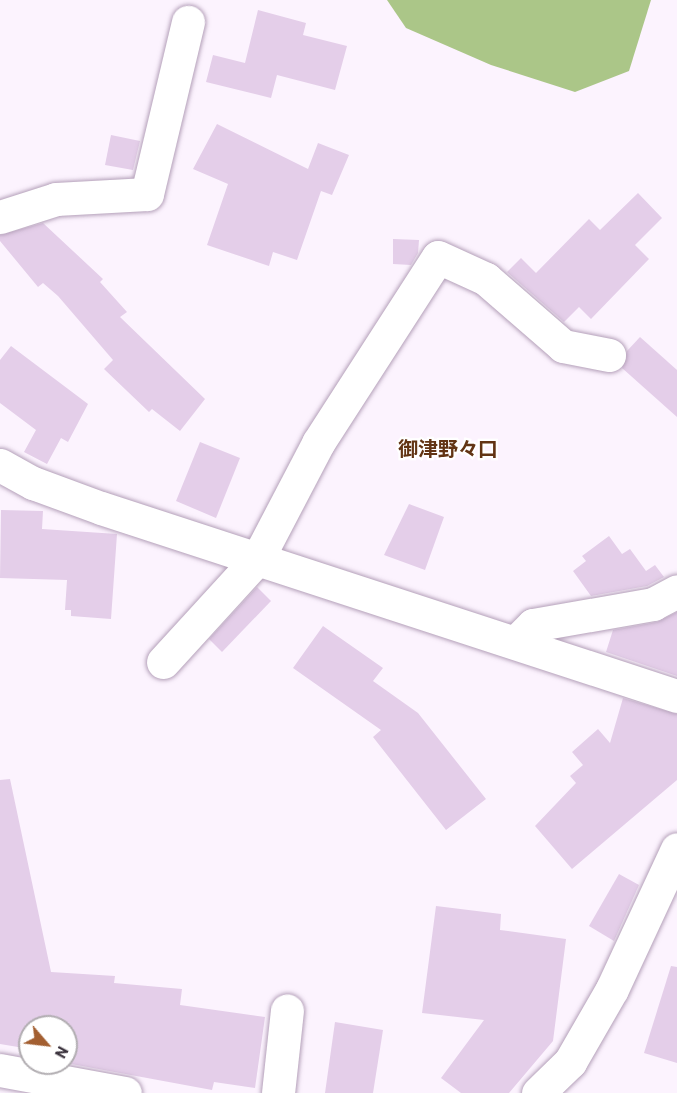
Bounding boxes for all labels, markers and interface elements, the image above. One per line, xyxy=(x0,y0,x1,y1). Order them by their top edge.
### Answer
district label: 御津野々口 xyxy=(398,436,498,460)
north arrow xyxy=(18,1015,78,1075)
text: N xyxy=(52,1044,73,1062)

